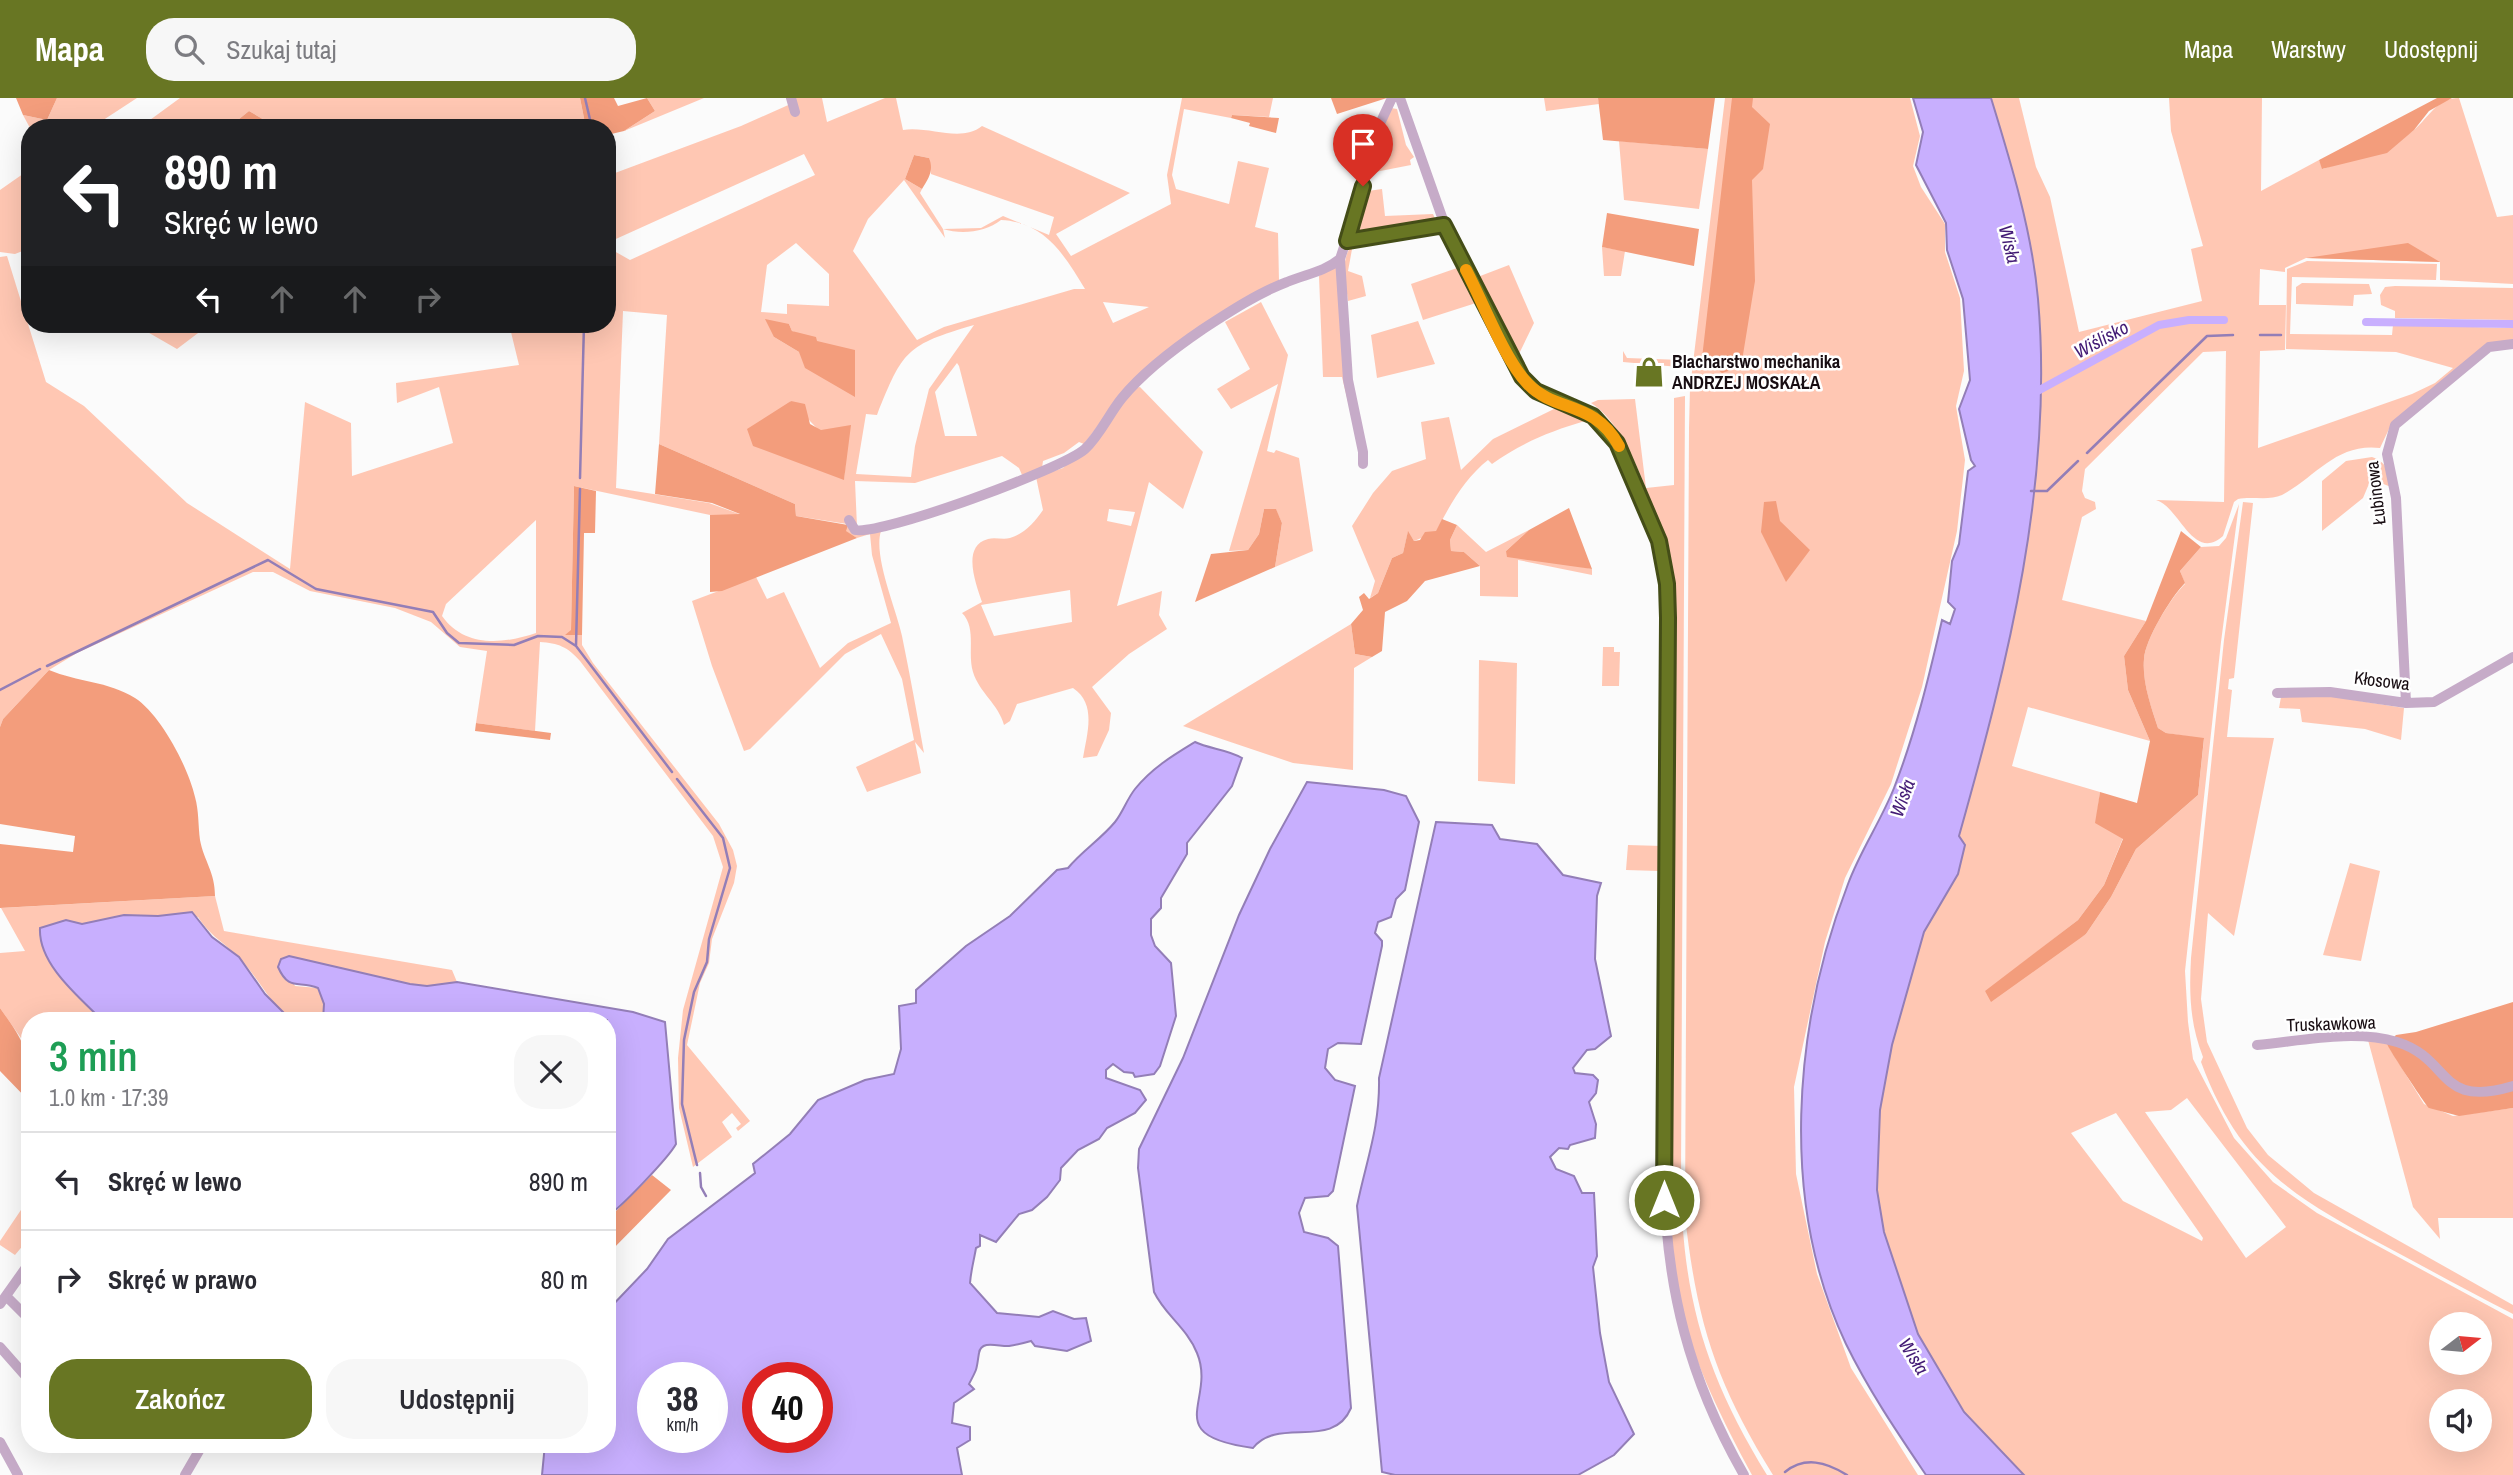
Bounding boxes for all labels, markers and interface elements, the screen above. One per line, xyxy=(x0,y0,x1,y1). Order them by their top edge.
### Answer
search box xyxy=(146,18,636,81)
text: Mapa xyxy=(35,27,104,71)
icon: search xyxy=(170,30,208,68)
text: Szukaj tutaj xyxy=(226,32,336,67)
text: Mapa xyxy=(2184,33,2233,65)
text: Warstwy xyxy=(2271,33,2346,65)
text: Udostępnij xyxy=(2384,33,2478,65)
pin xyxy=(1333,114,1393,186)
icon: arrive xyxy=(1344,125,1382,163)
text: 890 m xyxy=(164,138,278,204)
icon: left xyxy=(49,147,140,238)
text: Skręć w lewo xyxy=(164,201,319,244)
water label: Wisła xyxy=(1993,222,2027,266)
icon: left xyxy=(190,280,228,318)
icon: ahead xyxy=(263,280,301,318)
icon: ahead xyxy=(336,280,374,318)
icon: right xyxy=(409,280,447,318)
water label: Wiślisko xyxy=(2069,314,2133,364)
place label: Blacharstwo mechanika ANDRZEJ MOSKAŁA xyxy=(1672,349,1841,395)
shop icon: Blacharstwo mechanika ANDRZEJ MOSKAŁA xyxy=(1632,355,1666,389)
street label: Łubinowa xyxy=(2359,460,2392,526)
street label: Kłosowa xyxy=(2353,665,2411,696)
water label: Wisła xyxy=(1883,775,1921,821)
street label: Truskawkowa xyxy=(2286,1009,2376,1038)
text: 3 min xyxy=(49,1028,138,1084)
button: close xyxy=(514,1035,588,1109)
text: 1.0 km · 17:39 xyxy=(49,1082,169,1113)
icon: left xyxy=(49,1162,87,1200)
position arrow xyxy=(1627,1163,1701,1237)
text: Skręć w lewo xyxy=(108,1164,242,1199)
text: 890 m xyxy=(529,1164,588,1199)
icon: right xyxy=(49,1260,87,1298)
text: Skręć w prawo xyxy=(108,1262,257,1297)
text: 80 m xyxy=(541,1262,588,1297)
north arrow xyxy=(2429,1312,2492,1376)
map controls xyxy=(2429,1312,2492,1452)
water label: Wisła xyxy=(1893,1333,1935,1380)
button: Zakończ xyxy=(49,1359,312,1439)
button: Udostępnij xyxy=(326,1359,588,1439)
speed limit sign: 40 xyxy=(742,1362,833,1453)
text: 38 xyxy=(667,1375,698,1422)
button: sound xyxy=(2429,1389,2492,1452)
text: km/h xyxy=(667,1412,699,1437)

